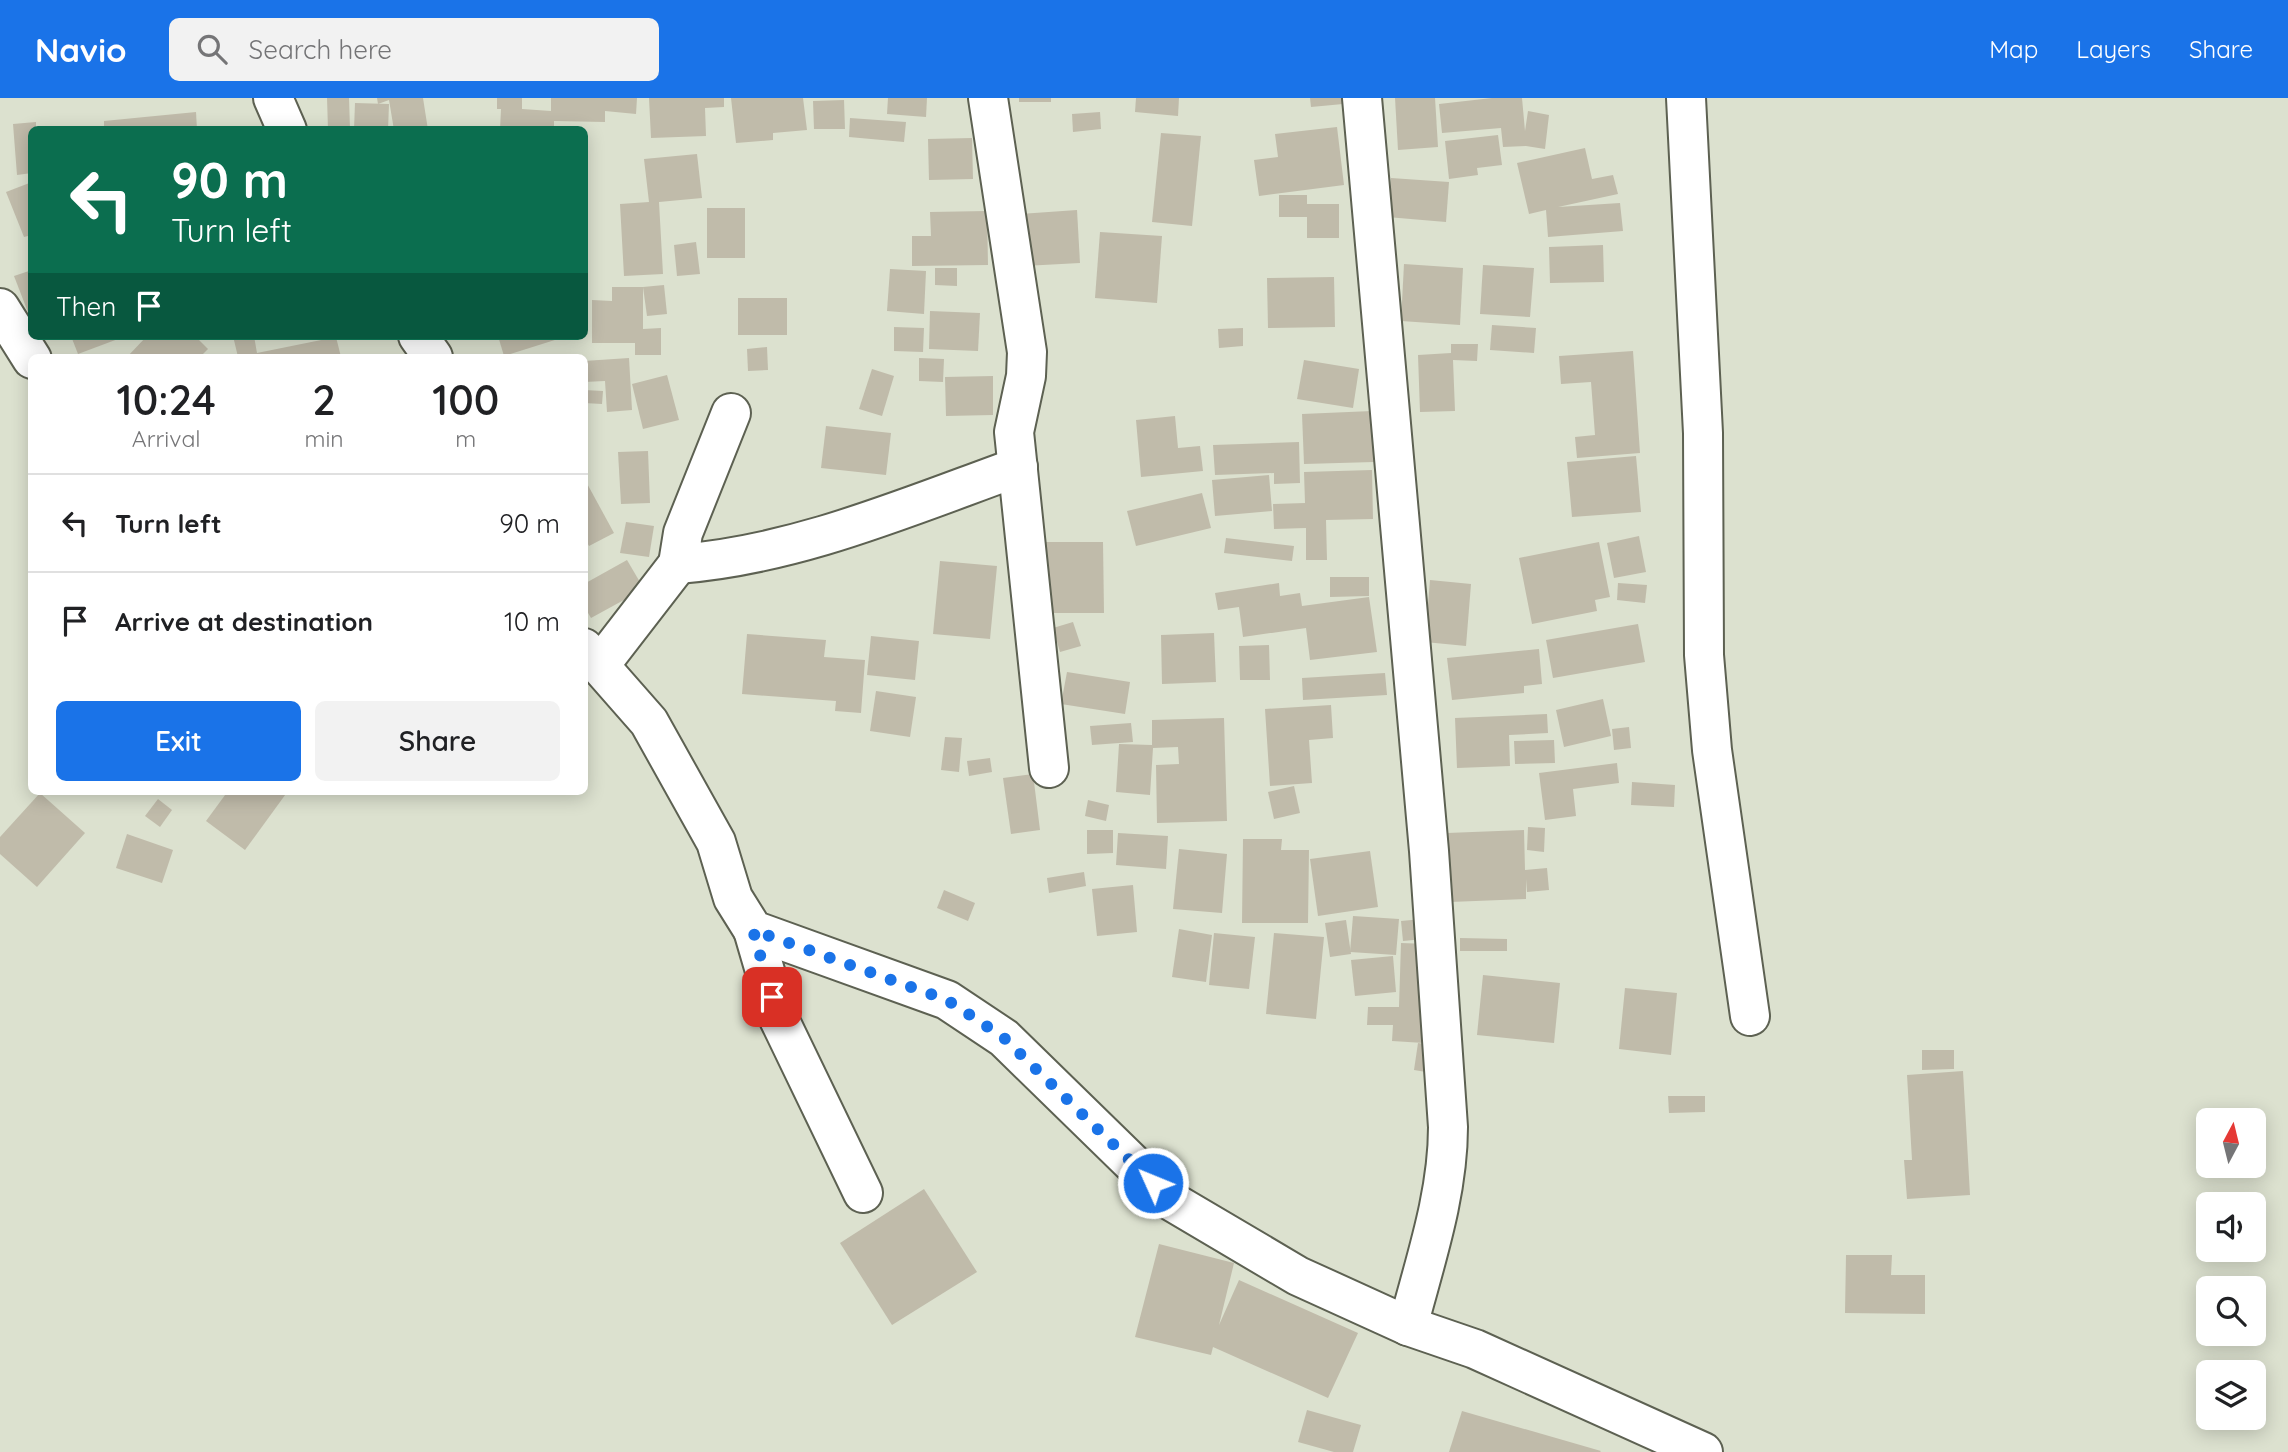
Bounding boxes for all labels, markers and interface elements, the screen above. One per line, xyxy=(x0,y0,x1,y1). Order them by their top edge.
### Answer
search box xyxy=(169,18,659,81)
text: Navio xyxy=(35,29,127,70)
icon: search xyxy=(193,30,231,68)
text: Search here xyxy=(249,33,392,66)
text: Map xyxy=(1989,34,2038,64)
text: Layers xyxy=(2076,34,2151,64)
text: Share xyxy=(2189,34,2253,64)
text: 90 m xyxy=(171,149,288,210)
icon: left xyxy=(56,154,147,245)
text: Turn left xyxy=(171,210,292,250)
icon: arrive xyxy=(130,287,168,325)
text: Then xyxy=(56,290,116,323)
text: 10:24 xyxy=(117,373,216,426)
text: 2 xyxy=(312,373,336,426)
text: 100 xyxy=(432,373,499,426)
text: Arrival xyxy=(132,424,201,453)
text: min xyxy=(304,424,344,453)
text: m xyxy=(455,424,476,453)
icon: left xyxy=(56,504,94,542)
text: Turn left xyxy=(115,507,222,540)
text: 90 m xyxy=(499,507,560,540)
icon: arrive xyxy=(56,602,94,640)
text: Arrive at destination xyxy=(115,605,373,638)
text: 10 m xyxy=(504,605,560,638)
button: Exit xyxy=(56,701,301,781)
button: Share xyxy=(315,701,560,781)
pin xyxy=(742,967,802,1027)
icon: arrive xyxy=(753,978,791,1016)
north arrow xyxy=(2196,1108,2266,1178)
map controls xyxy=(2196,1108,2266,1430)
position arrow xyxy=(1116,1146,1190,1220)
button: sound xyxy=(2196,1192,2266,1262)
button: search xyxy=(2196,1276,2266,1346)
button: layers xyxy=(2196,1360,2266,1430)

